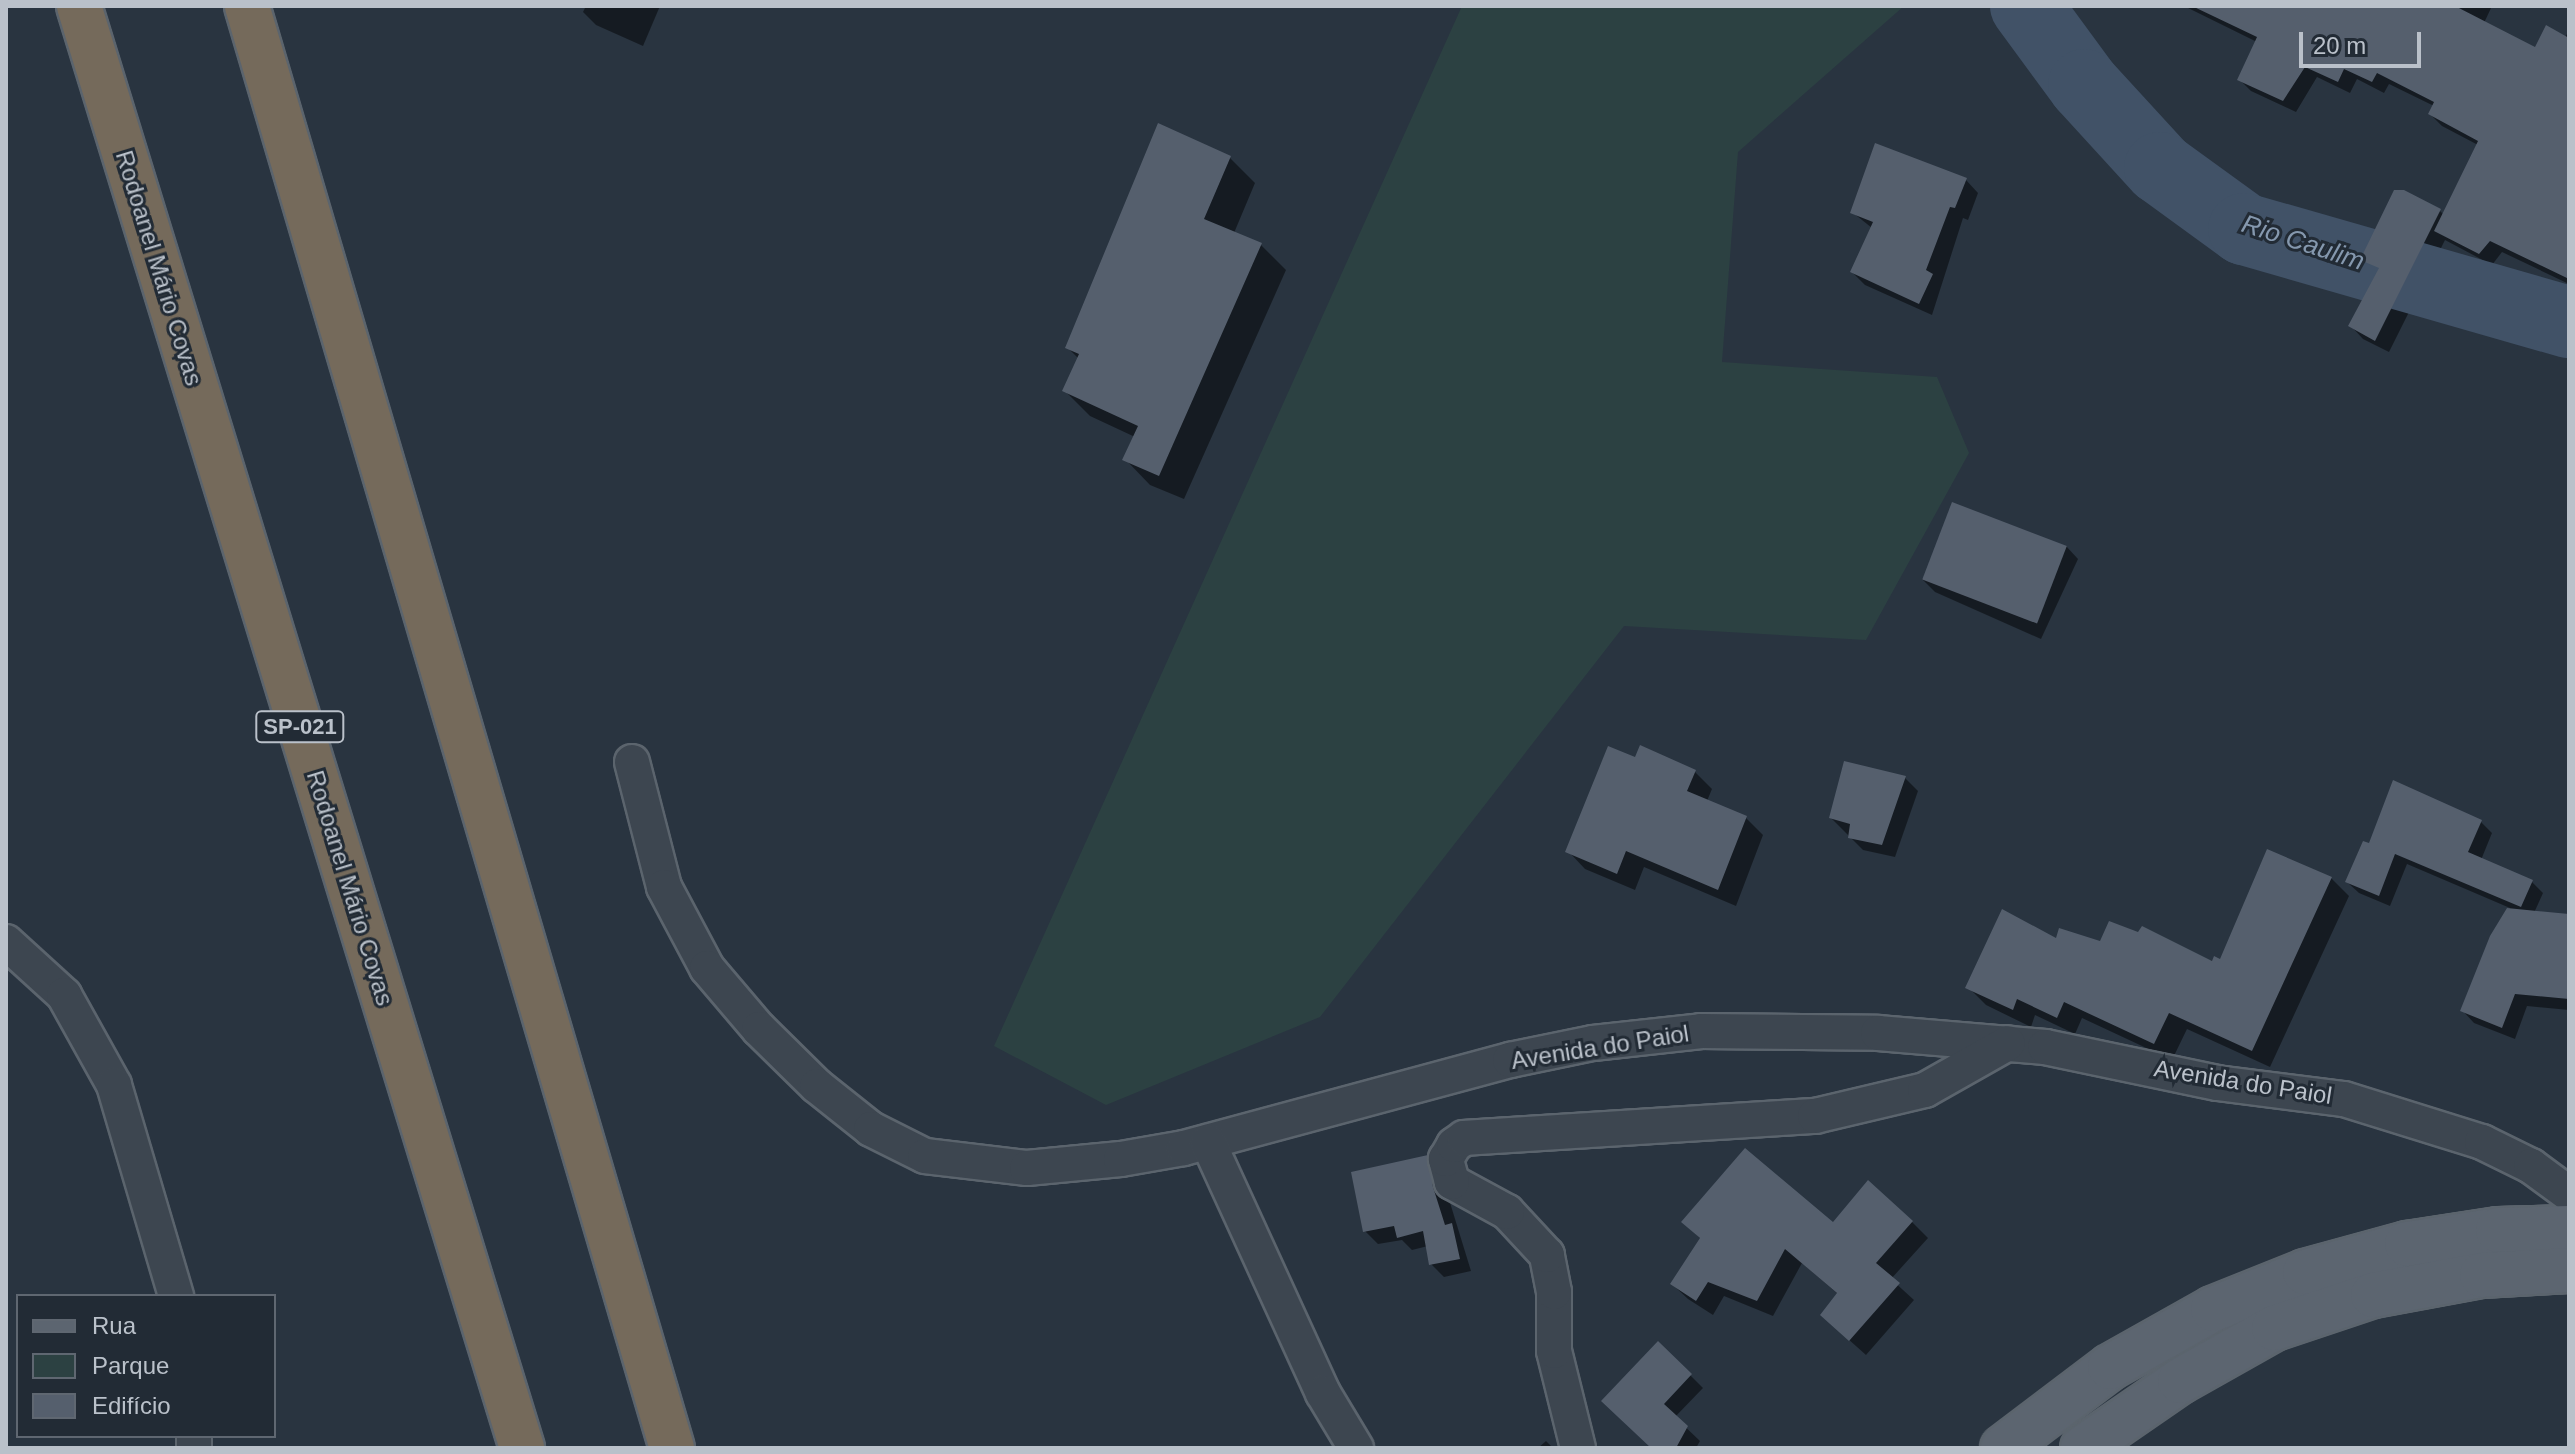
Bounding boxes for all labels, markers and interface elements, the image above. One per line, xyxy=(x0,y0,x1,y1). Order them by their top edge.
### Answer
scale bar xyxy=(2303,16,2425,66)
text: 20 m xyxy=(2313,32,2366,59)
street label: Rodoanel Mário Covas xyxy=(110,147,208,389)
water label: Rio Caulim xyxy=(2238,209,2368,277)
road number: SP-021 xyxy=(254,709,346,745)
street label: Rodoanel Mário Covas xyxy=(301,767,399,1009)
street label: Avenida do Paiol xyxy=(1509,1019,1691,1075)
street label: Avenida do Paiol xyxy=(2152,1054,2334,1110)
legend xyxy=(16,1294,276,1438)
text: Rua xyxy=(92,1312,136,1339)
text: Parque xyxy=(92,1352,169,1379)
text: Edifício xyxy=(92,1392,171,1419)

